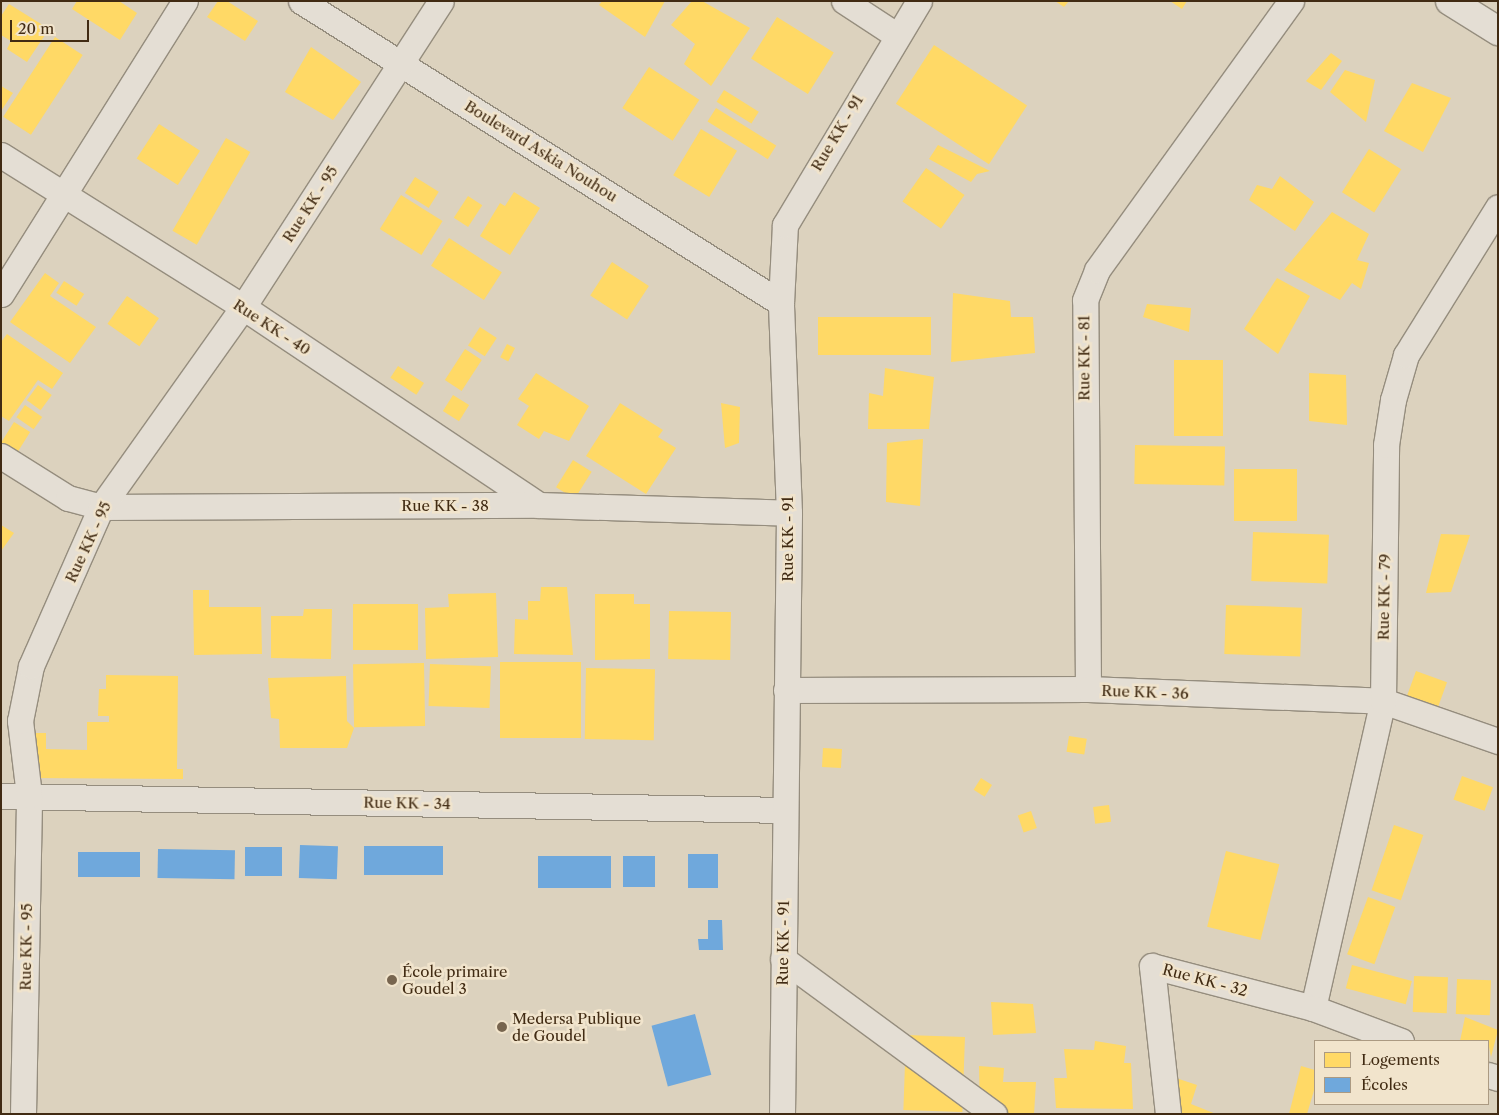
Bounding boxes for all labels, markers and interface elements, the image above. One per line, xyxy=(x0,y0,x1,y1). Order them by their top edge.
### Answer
scale bar xyxy=(12,10,91,42)
text: 20 m xyxy=(18,19,54,38)
street label: Rue KK - 91 xyxy=(807,92,867,174)
street label: Boulevard Askia Nouhou xyxy=(461,96,621,206)
street label: Rue KK - 95 xyxy=(279,162,341,246)
street label: Rue KK - 40 xyxy=(230,295,314,359)
street label: Rue KK - 81 xyxy=(1075,315,1093,401)
street label: Rue KK - 91 xyxy=(779,496,797,582)
street label: Rue KK - 38 xyxy=(401,497,489,515)
street label: Rue KK - 95 xyxy=(61,498,115,586)
street label: Rue KK - 79 xyxy=(1374,553,1394,641)
street label: Rue KK - 36 xyxy=(1101,681,1189,703)
street label: Rue KK - 34 xyxy=(363,793,451,813)
street label: Rue KK - 91 xyxy=(773,900,793,986)
street label: Rue KK - 95 xyxy=(16,903,36,991)
street label: Rue KK - 32 xyxy=(1160,960,1250,1000)
place label: École primaire Goudel 3 xyxy=(402,962,507,997)
marker: École primaire Goudel 3 xyxy=(386,974,398,986)
place label: Medersa Publique de Goudel xyxy=(512,1009,641,1044)
marker: Medersa Publique de Goudel xyxy=(496,1021,508,1033)
legend xyxy=(1314,1040,1489,1105)
text: Logements xyxy=(1361,1050,1440,1069)
text: Écoles xyxy=(1361,1075,1408,1094)

